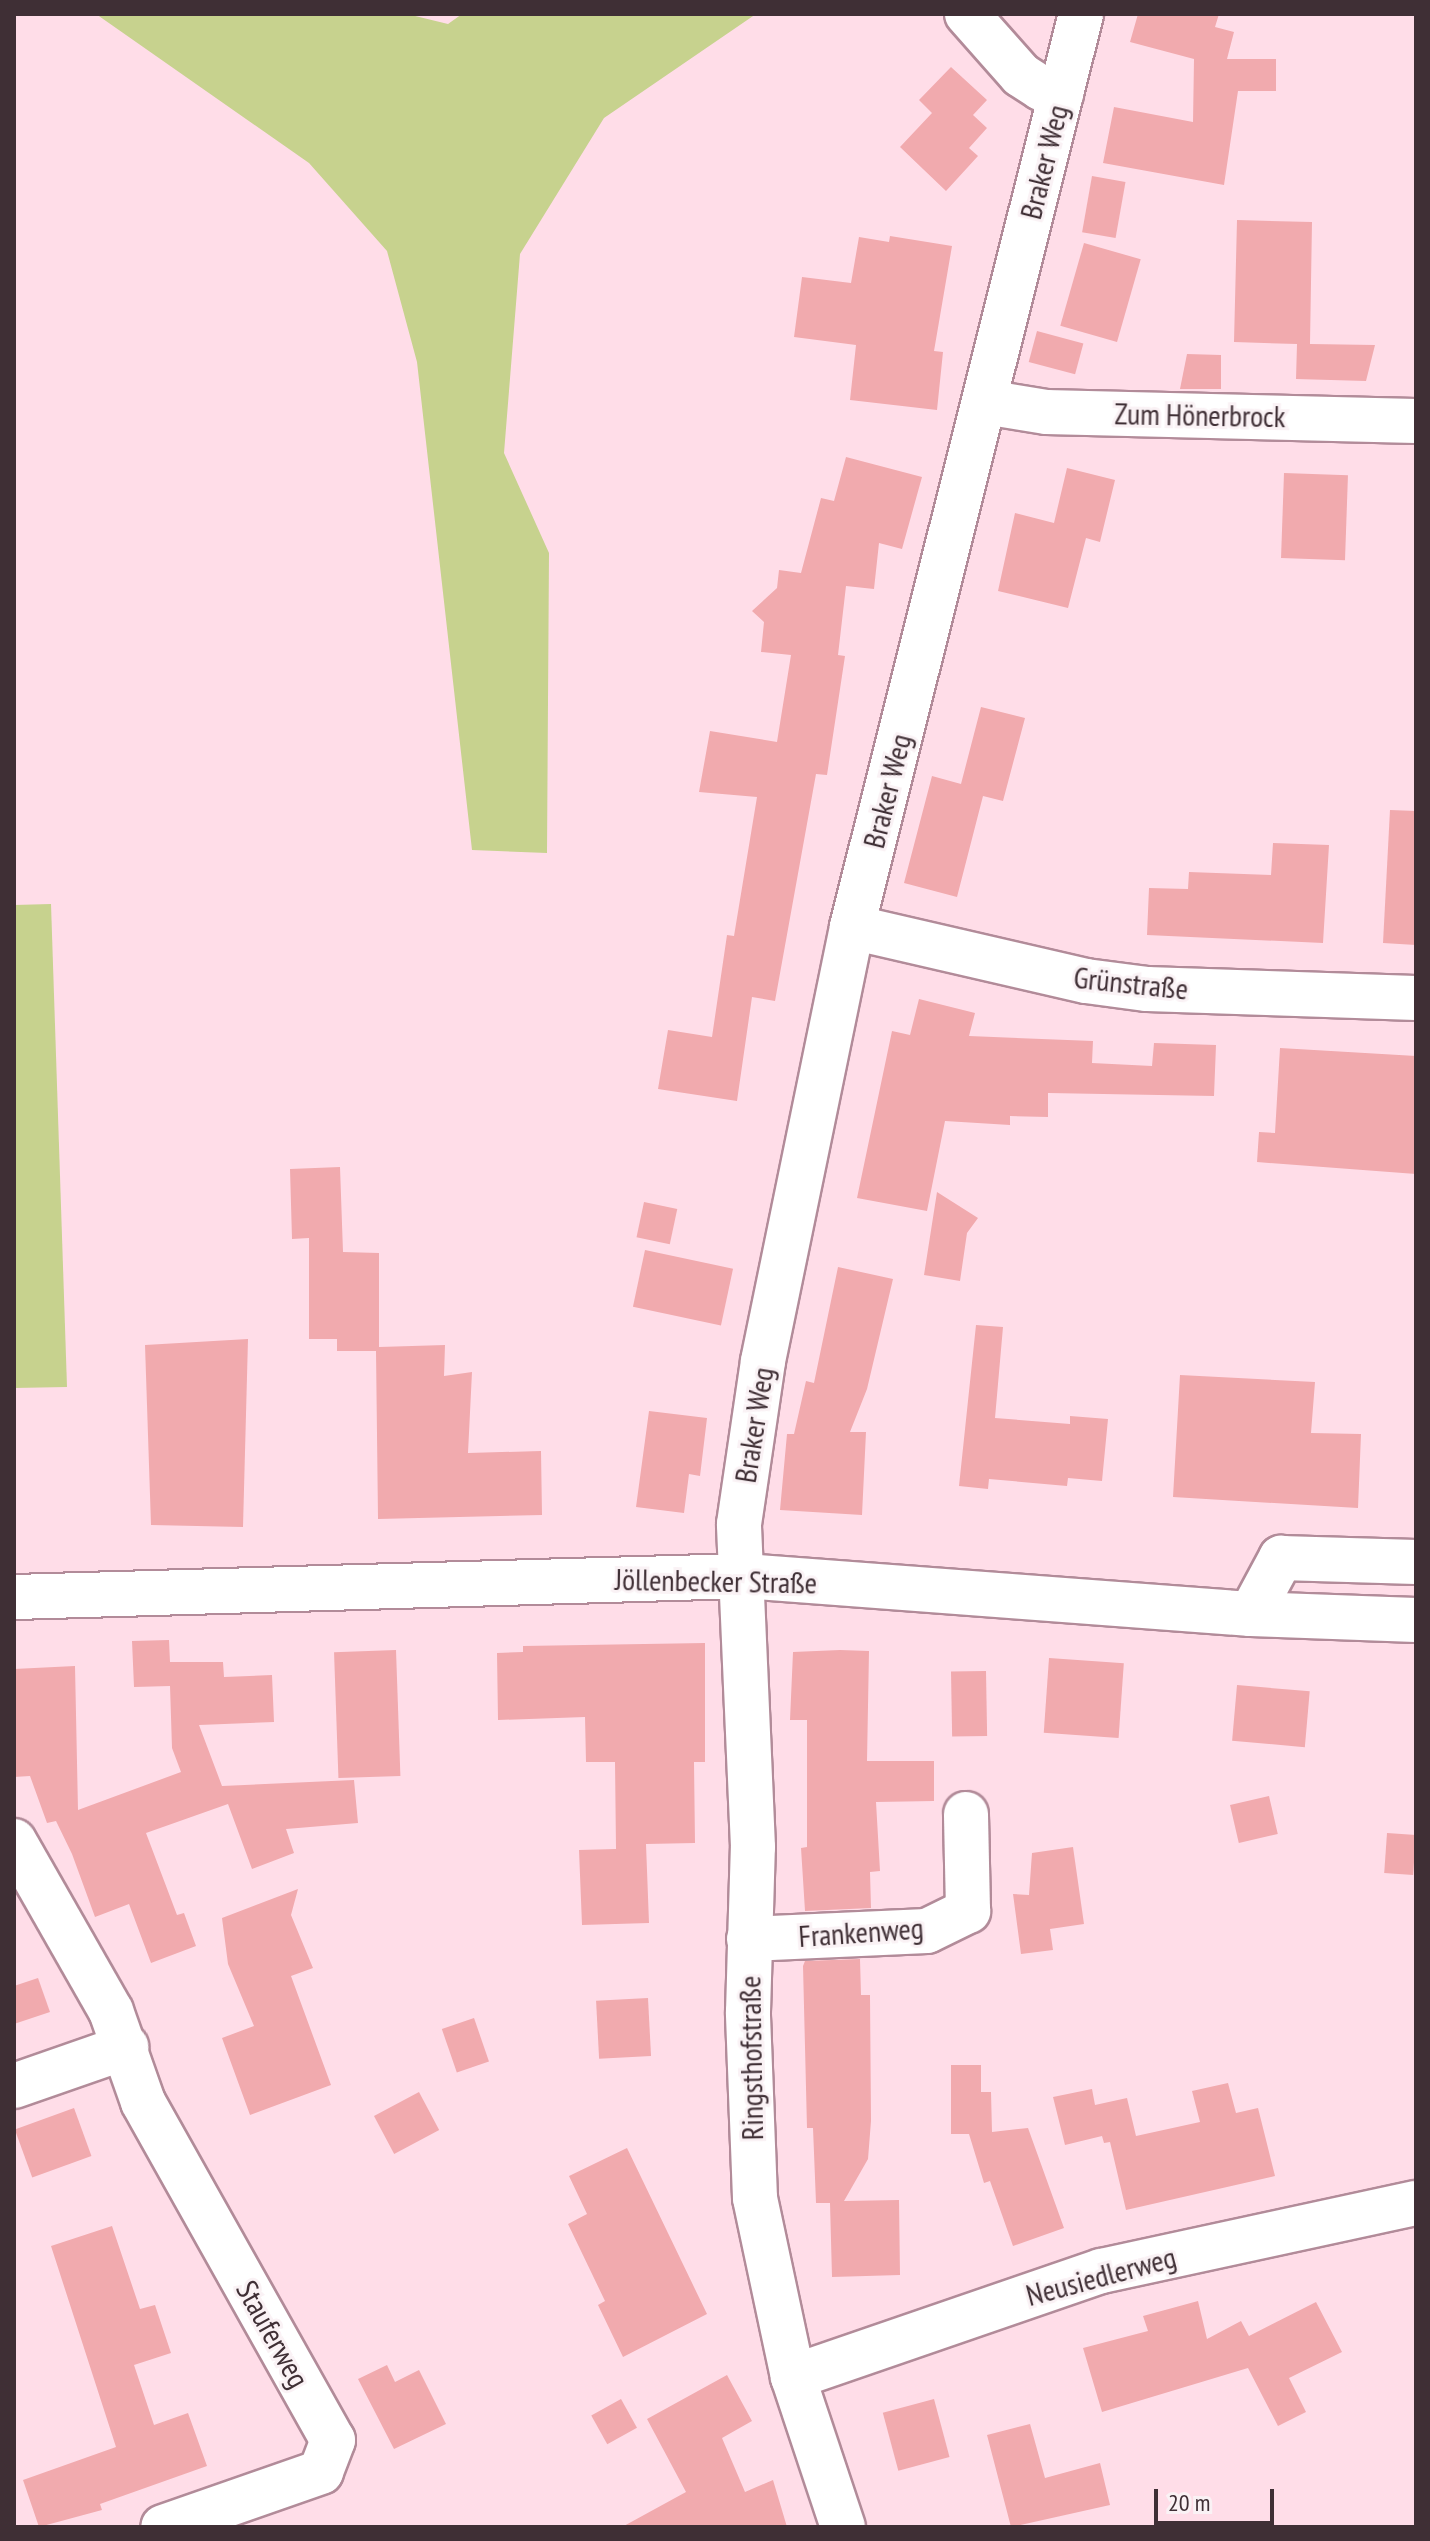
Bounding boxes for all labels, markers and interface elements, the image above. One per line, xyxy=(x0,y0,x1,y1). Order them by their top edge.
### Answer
street label: Braker Weg xyxy=(1012,101,1076,223)
street label: Zum Hönerbrock xyxy=(1114,396,1286,434)
street label: Braker Weg xyxy=(855,730,919,852)
street label: Grünstraße xyxy=(1072,959,1190,1007)
street label: Braker Weg xyxy=(727,1364,781,1486)
street label: Jöllenbecker Straße xyxy=(615,1561,817,1601)
street label: Frankenweg xyxy=(797,1910,925,1954)
street label: Ringsthofstraße xyxy=(732,1975,770,2141)
street label: Neusiedlerweg xyxy=(1022,2239,1180,2313)
street label: Stauferweg xyxy=(229,2274,317,2394)
scale bar xyxy=(1158,2473,1278,2523)
text: 20 m xyxy=(1168,2487,1210,2518)

